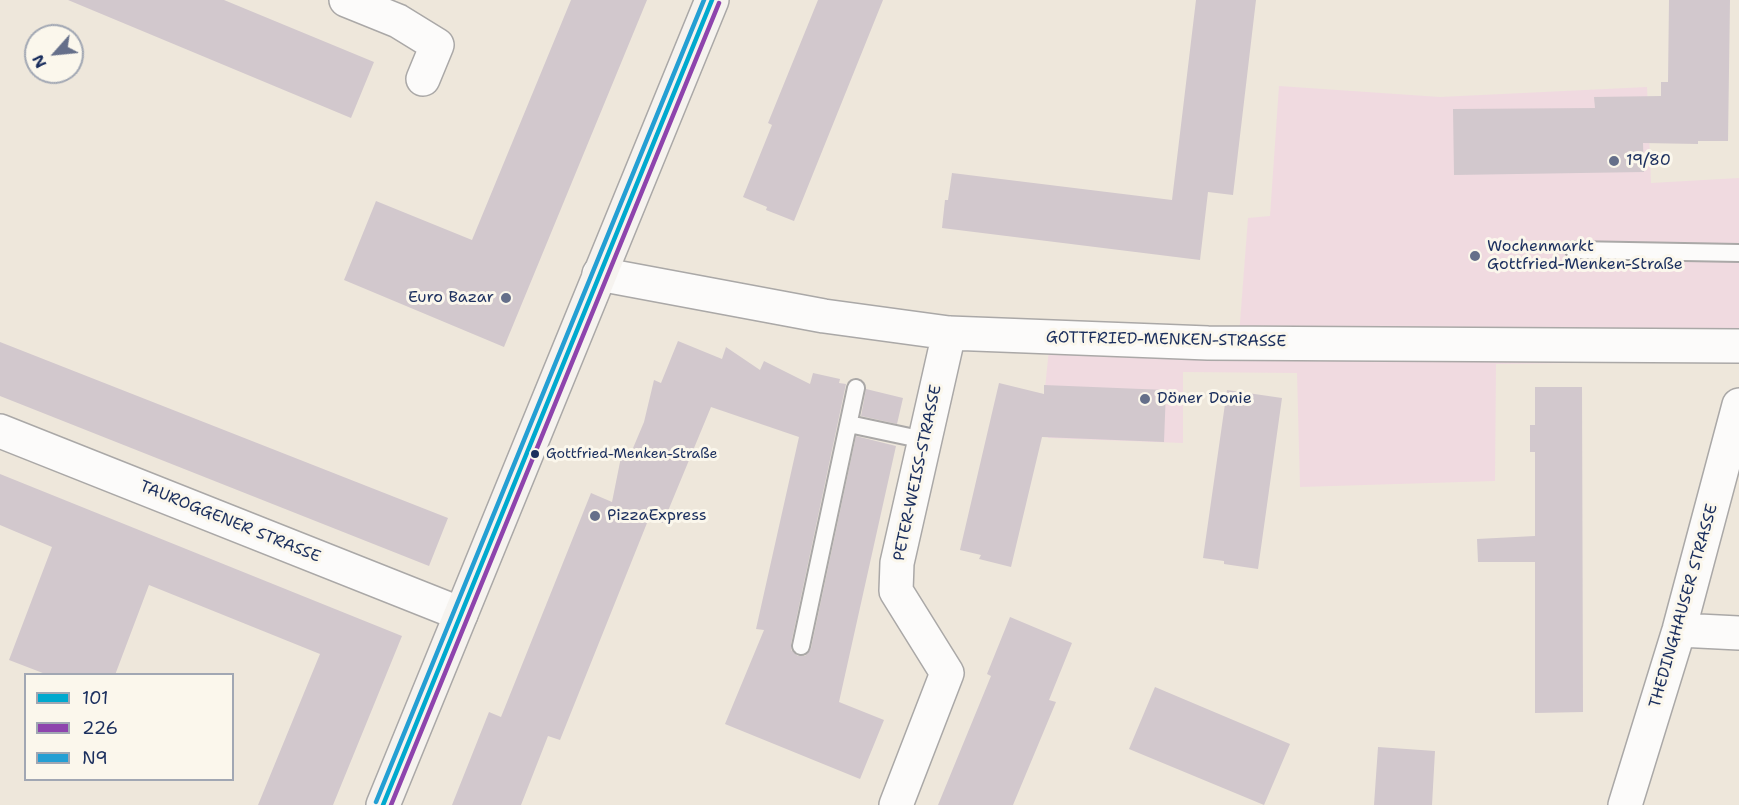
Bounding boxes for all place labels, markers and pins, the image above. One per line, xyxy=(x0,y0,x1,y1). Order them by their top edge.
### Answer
place label: 19/80 xyxy=(1626,151,1671,171)
marker: 19/80 xyxy=(1607,154,1621,168)
place label: Wochenmarkt Gottfried-Menken-Straße xyxy=(1487,237,1683,275)
marker: Wochenmarkt Gottfried-Menken-Straße xyxy=(1468,249,1482,263)
place label: Euro Bazar xyxy=(408,288,494,308)
marker: Euro Bazar xyxy=(499,291,513,305)
place label: Döner Donie xyxy=(1157,389,1252,409)
marker: Döner Donie xyxy=(1138,392,1152,406)
place label: Gottfried-Menken-Straße xyxy=(546,446,717,462)
marker: Gottfried-Menken-Straße xyxy=(529,448,541,460)
place label: PizzaExpress xyxy=(607,506,707,526)
marker: PizzaExpress xyxy=(588,509,602,523)

